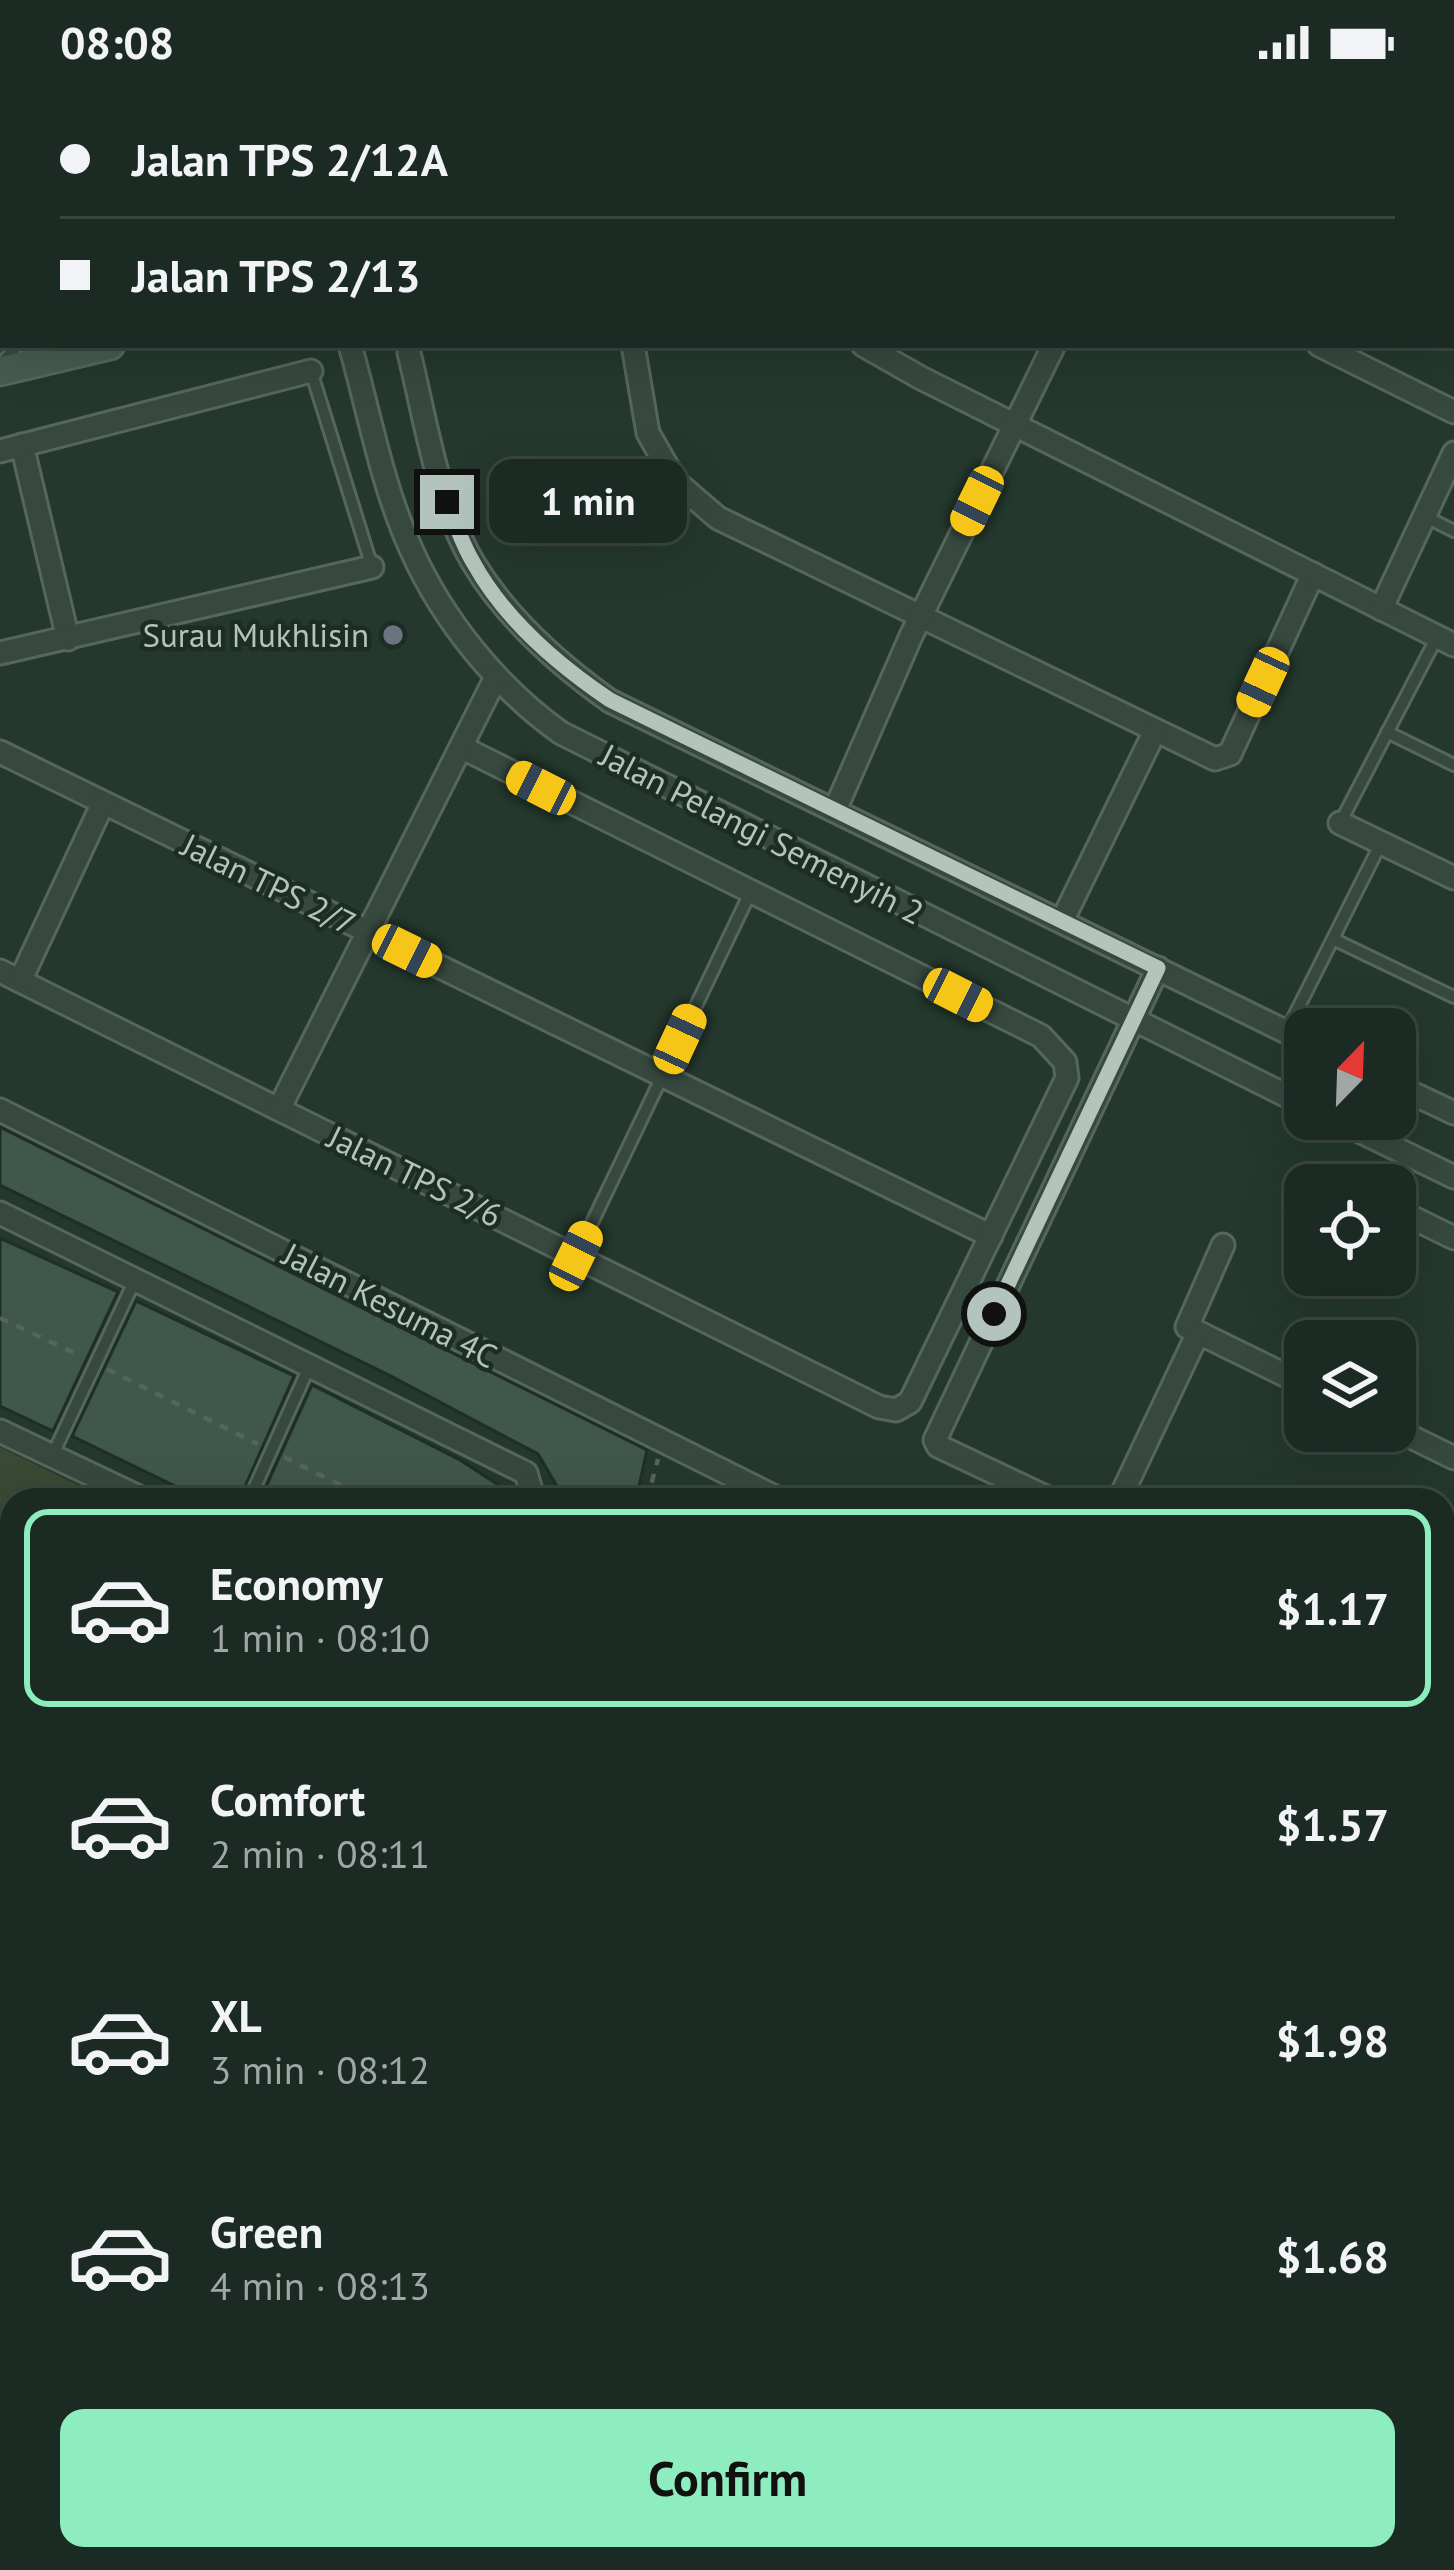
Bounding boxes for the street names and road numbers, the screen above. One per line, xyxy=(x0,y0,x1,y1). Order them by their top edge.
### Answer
street label: Jalan Pelangi Semenyih 2 xyxy=(592,732,931,934)
street label: Jalan TPS 2/7 xyxy=(173,822,363,944)
street label: Jalan TPS 2/6 xyxy=(319,1114,509,1236)
street label: Jalan Kesuma 4C xyxy=(274,1231,505,1377)

